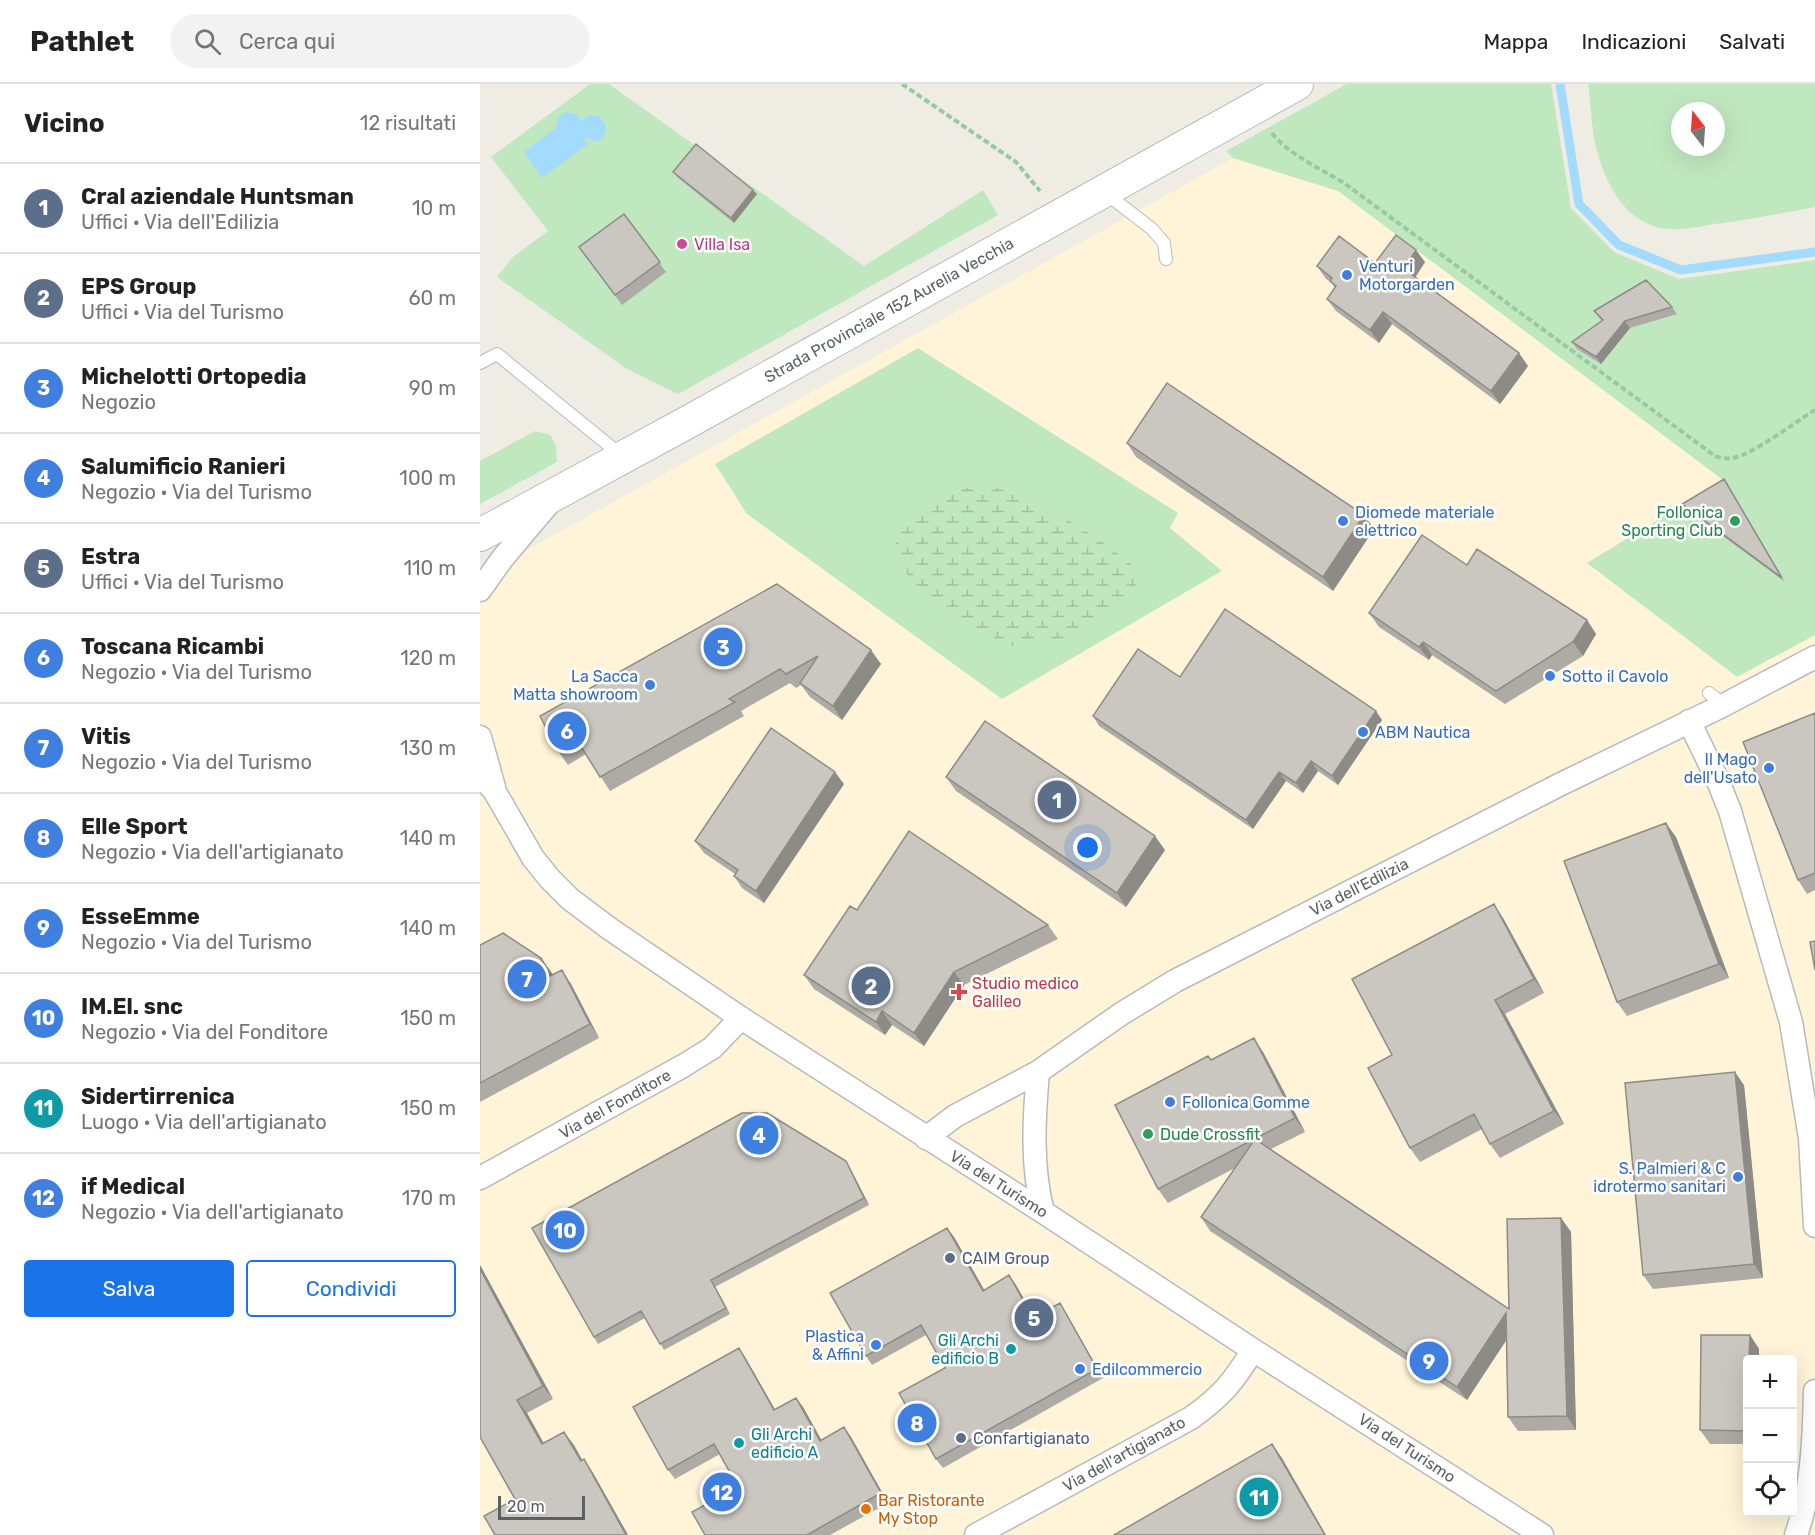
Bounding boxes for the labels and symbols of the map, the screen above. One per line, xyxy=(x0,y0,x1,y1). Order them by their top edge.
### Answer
north arrow xyxy=(1671,102,1725,156)
street label: Strada Provinciale 152 Aurelia Vecchia xyxy=(761,233,1017,387)
place label: Villa Isa xyxy=(694,235,750,254)
marker: Villa Isa xyxy=(675,237,689,251)
place label: Venturi Motorgarden xyxy=(1359,257,1455,294)
marker: Venturi Motorgarden xyxy=(1340,268,1354,282)
place label: Diomede materiale elettrico xyxy=(1355,503,1495,540)
place label: Follonica Sporting Club xyxy=(1621,503,1723,540)
marker: Diomede materiale elettrico xyxy=(1336,514,1350,528)
marker: Follonica Sporting Club xyxy=(1728,514,1742,528)
pin: 3 xyxy=(704,624,742,670)
place label: La Sacca Matta showroom xyxy=(513,667,638,704)
place label: Sotto il Cavolo xyxy=(1562,667,1669,686)
marker: Sotto il Cavolo xyxy=(1543,669,1557,683)
marker: La Sacca Matta showroom xyxy=(643,678,657,692)
pin: 6 xyxy=(548,708,586,754)
place label: ABM Nautica xyxy=(1375,723,1470,742)
marker: ABM Nautica xyxy=(1356,725,1370,739)
place label: Il Mago dell'Usato xyxy=(1684,750,1757,787)
marker: Il Mago dell'Usato xyxy=(1762,761,1776,775)
pin: 1 xyxy=(1038,778,1076,822)
your location xyxy=(1073,833,1102,862)
street label: Via dell'Edilizia xyxy=(1306,854,1412,920)
pin: 7 xyxy=(508,956,546,1002)
pin: 2 xyxy=(852,964,890,1008)
place label: Studio medico Galileo xyxy=(972,974,1079,1011)
marker: Studio medico Galileo xyxy=(950,983,968,1001)
street label: Via del Fonditore xyxy=(556,1065,674,1143)
place label: Follonica Gomme xyxy=(1182,1093,1310,1112)
marker: Follonica Gomme xyxy=(1163,1095,1177,1109)
pin: 4 xyxy=(740,1112,778,1158)
place label: Dude Crossfit xyxy=(1160,1125,1260,1144)
marker: Dude Crossfit xyxy=(1141,1127,1155,1141)
street label: Via del Turismo xyxy=(946,1146,1052,1222)
place label: S. Palmieri & C idrotermo sanitari xyxy=(1593,1159,1726,1196)
marker: S. Palmieri & C idrotermo sanitari xyxy=(1731,1170,1745,1184)
pin: 10 xyxy=(546,1208,584,1252)
place label: CAIM Group xyxy=(962,1249,1049,1268)
marker: CAIM Group xyxy=(943,1251,957,1265)
pin: 5 xyxy=(1014,1296,1054,1340)
place label: Plastica & Affini xyxy=(805,1327,864,1364)
place label: Gli Archi edificio B xyxy=(931,1331,999,1368)
marker: Plastica & Affini xyxy=(869,1338,883,1352)
pin: 9 xyxy=(1410,1338,1448,1384)
marker: Gli Archi edificio B xyxy=(1004,1342,1018,1356)
place label: Edilcommercio xyxy=(1092,1360,1202,1379)
marker: Edilcommercio xyxy=(1073,1362,1087,1376)
pin: 8 xyxy=(898,1400,936,1446)
street label: Via del Turismo xyxy=(1355,1410,1459,1486)
street label: Via dell'artigianato xyxy=(1059,1412,1189,1496)
place label: Gli Archi edificio A xyxy=(751,1425,819,1462)
place label: Confartigianato xyxy=(973,1429,1090,1448)
marker: Confartigianato xyxy=(954,1431,968,1445)
marker: Gli Archi edificio A xyxy=(732,1436,746,1450)
pin: 12 xyxy=(702,1470,742,1514)
pin: 11 xyxy=(1240,1474,1278,1520)
place label: Bar Ristorante My Stop xyxy=(878,1491,985,1528)
scale bar xyxy=(498,1493,585,1520)
marker: Bar Ristorante My Stop xyxy=(859,1502,873,1516)

